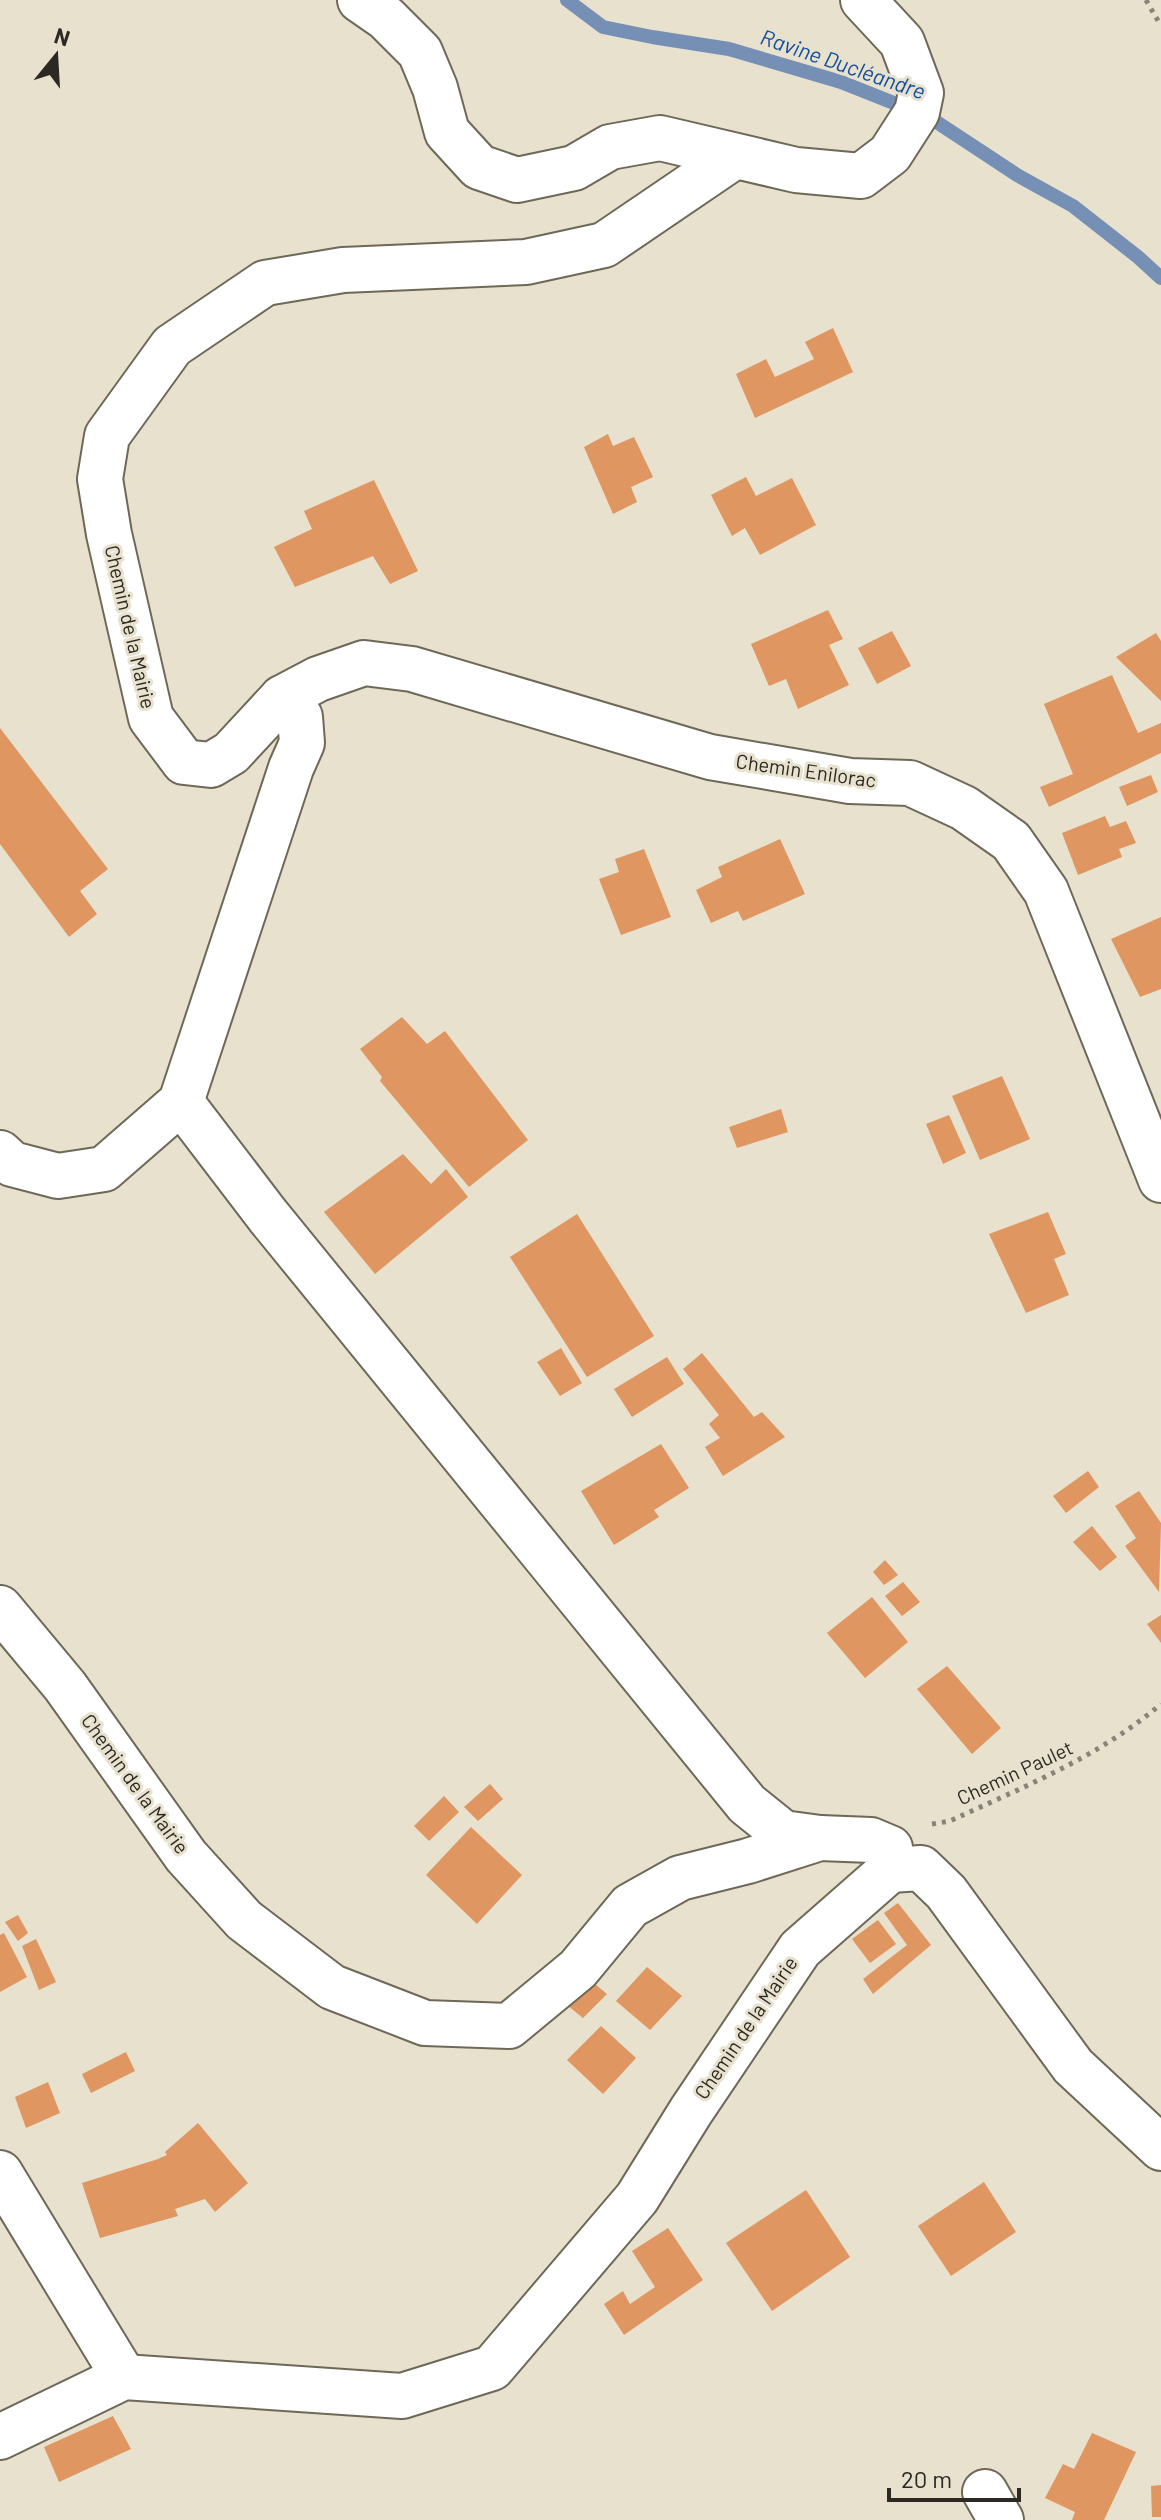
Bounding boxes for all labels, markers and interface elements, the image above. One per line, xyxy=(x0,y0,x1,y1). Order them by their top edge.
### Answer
north arrow xyxy=(16,16,96,96)
text: N xyxy=(52,21,73,51)
water label: Ravine Ducléandre xyxy=(757,23,929,103)
street label: Chemin de la Mairie xyxy=(101,543,161,711)
street label: Chemin Enilorac xyxy=(735,748,878,792)
street label: Chemin de la Mairie xyxy=(77,1709,195,1858)
street label: Chemin Paulet xyxy=(953,1735,1076,1809)
street label: Chemin de la Mairie xyxy=(689,1952,802,2103)
scale bar xyxy=(889,2452,1019,2502)
text: 20 m xyxy=(901,2464,952,2493)

